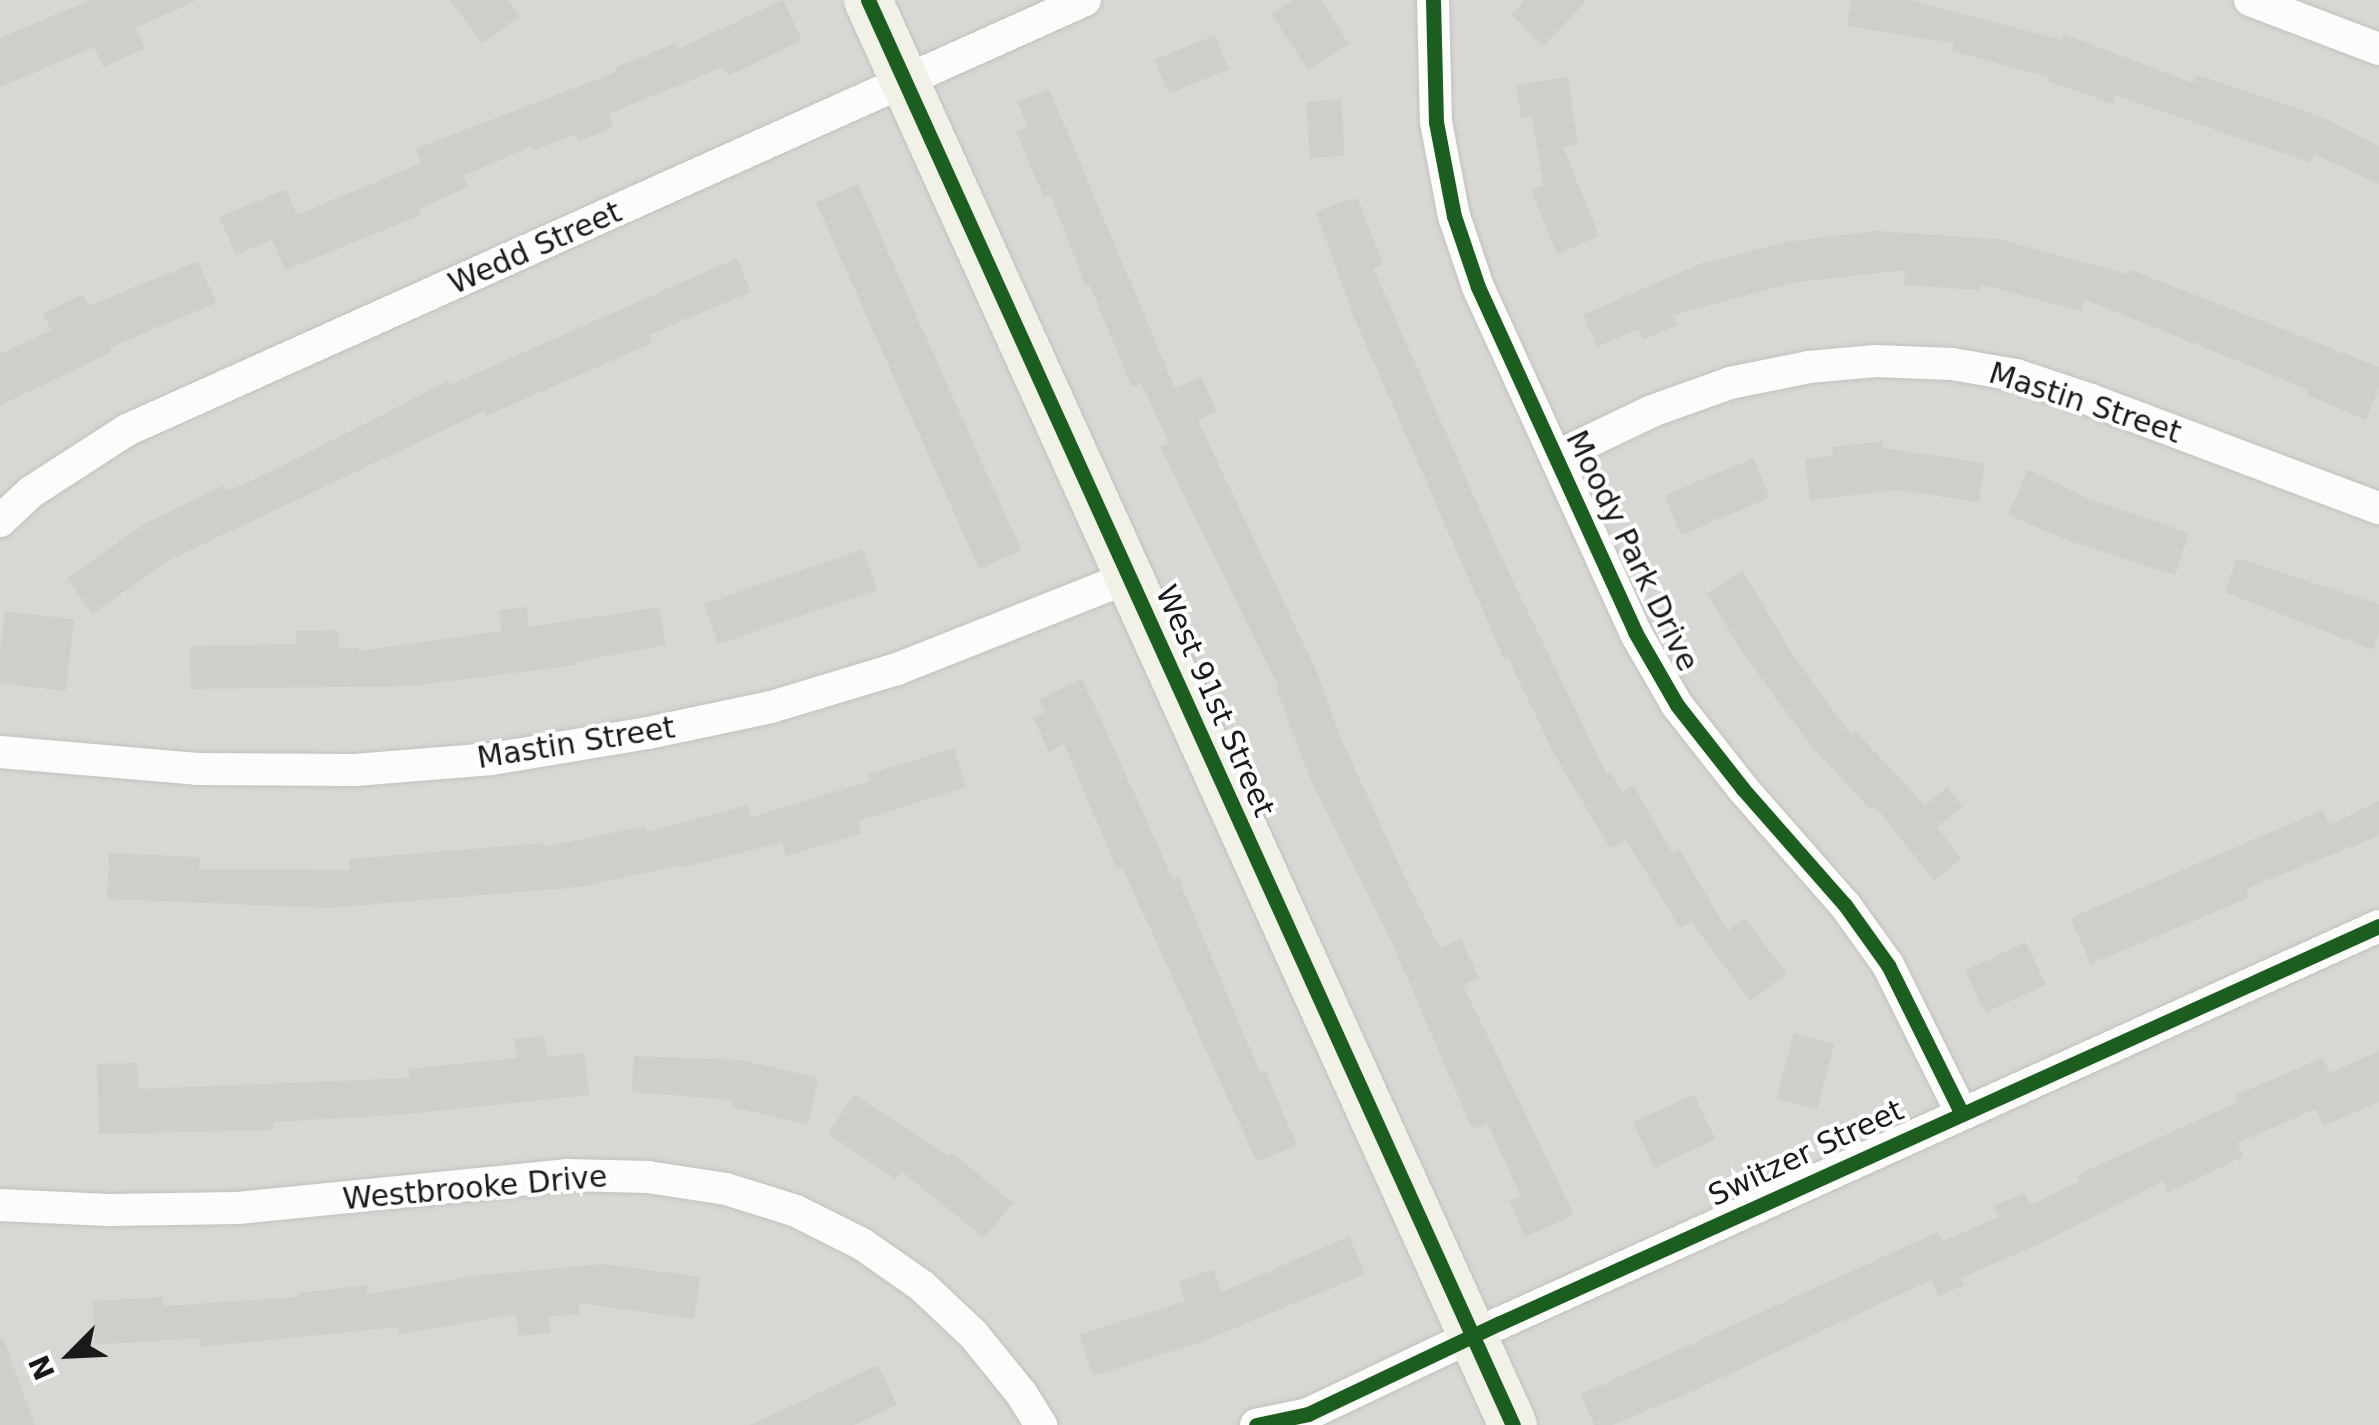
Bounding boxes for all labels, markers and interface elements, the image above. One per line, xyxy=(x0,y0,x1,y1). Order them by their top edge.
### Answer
street label: Wedd Street xyxy=(443,194,627,302)
street label: Mastin Street xyxy=(1984,355,2186,451)
street label: Moody Park Drive xyxy=(1558,425,1706,677)
street label: West 91st Street xyxy=(1148,580,1282,822)
street label: Mastin Street xyxy=(475,710,677,776)
street label: Switzer Street xyxy=(1703,1092,1909,1214)
street label: Westbrooke Drive xyxy=(341,1159,609,1217)
north arrow xyxy=(20,1305,120,1405)
text: N xyxy=(22,1350,62,1385)

